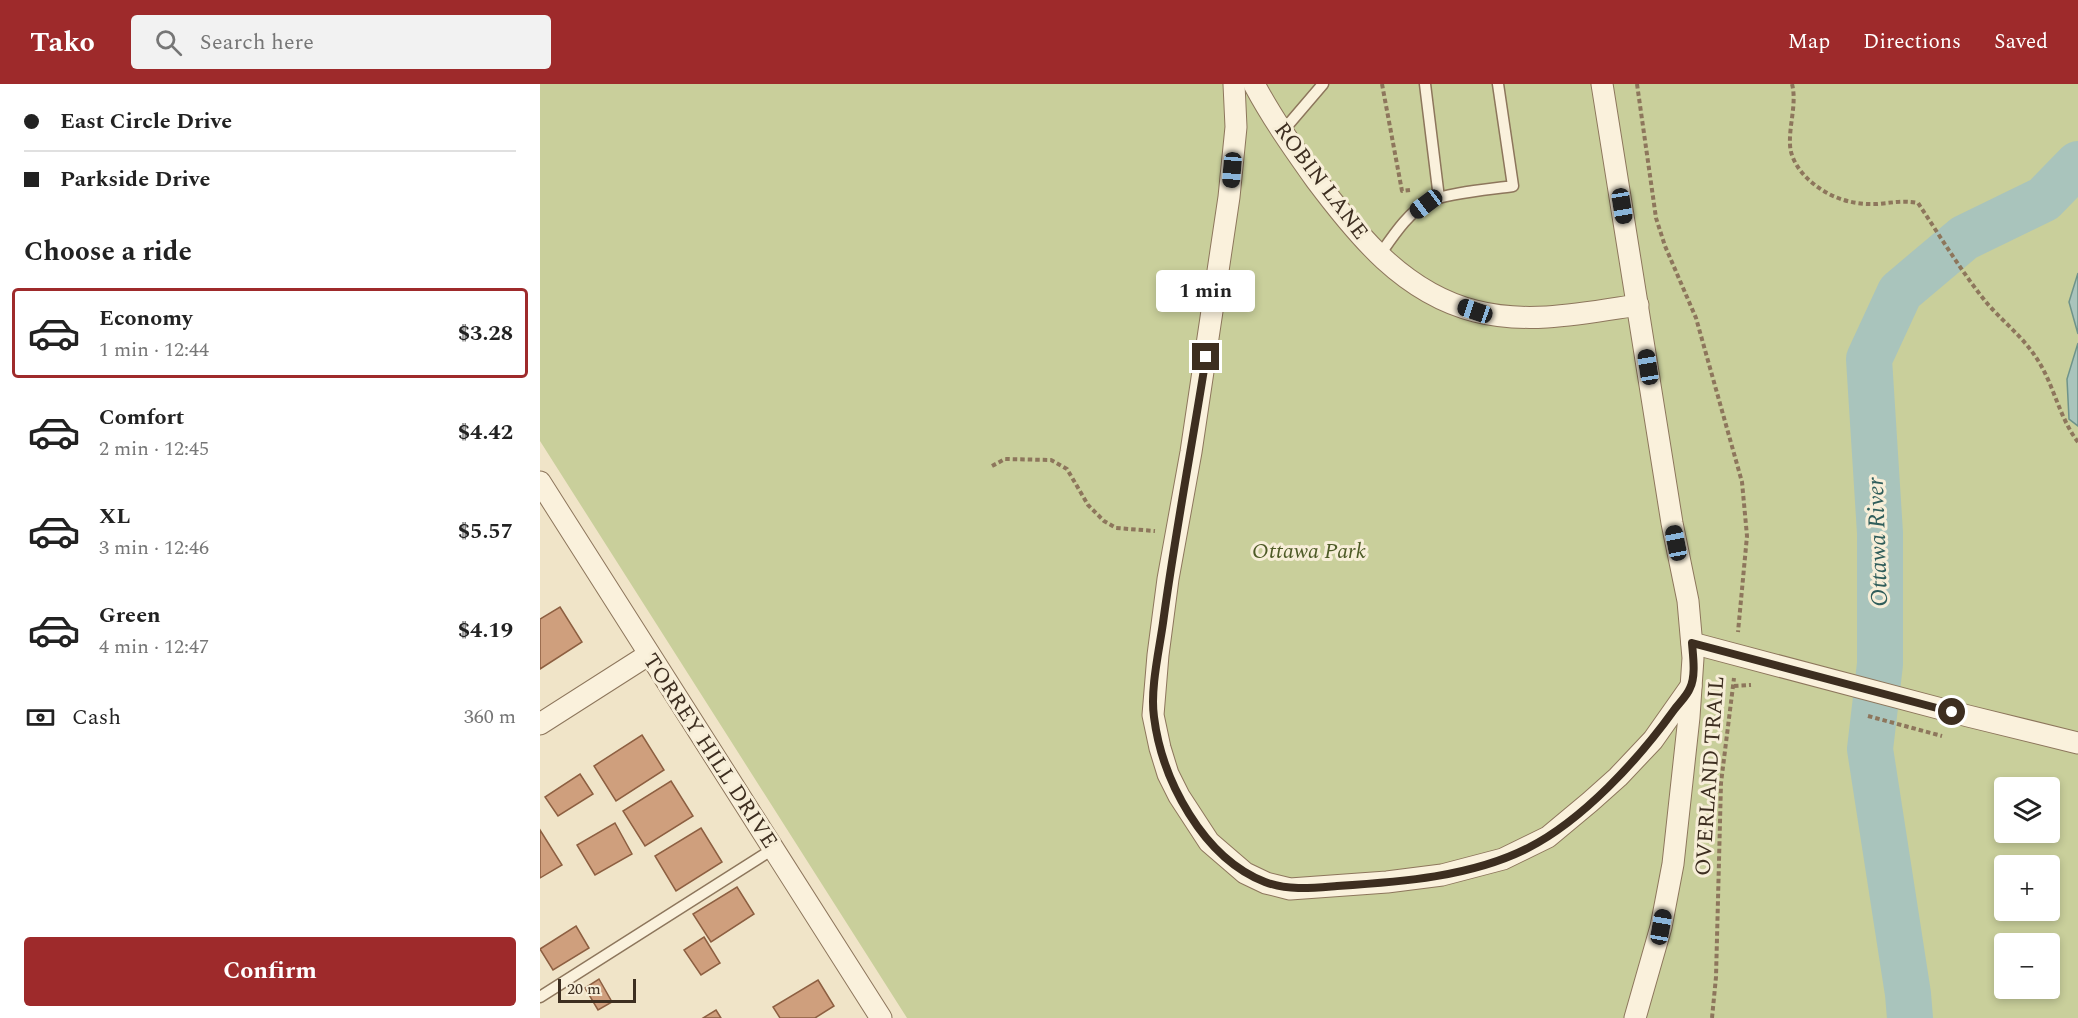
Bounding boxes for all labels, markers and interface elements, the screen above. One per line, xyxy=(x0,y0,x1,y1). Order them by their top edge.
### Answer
search box xyxy=(131,15,551,69)
text: Tako xyxy=(30,21,95,64)
icon: search xyxy=(152,26,185,59)
text: Search here xyxy=(200,26,314,59)
text: Map xyxy=(1788,26,1830,58)
text: Directions xyxy=(1863,26,1961,58)
text: Saved xyxy=(1994,26,2048,58)
text: East Circle Drive xyxy=(60,105,232,138)
street label: ROBIN LANE xyxy=(1266,115,1376,247)
car xyxy=(1221,151,1243,189)
text: Parkside Drive xyxy=(60,163,210,196)
car xyxy=(1406,186,1446,222)
car xyxy=(1610,187,1634,225)
text: Choose a ride xyxy=(24,231,192,273)
callout: 1 min xyxy=(1156,270,1256,312)
text: 1 min xyxy=(1179,276,1232,306)
car xyxy=(1455,297,1495,325)
text: Economy xyxy=(99,302,192,335)
icon: car xyxy=(27,306,81,360)
text: $3.28 xyxy=(458,317,513,350)
text: 1 min · 12:44 xyxy=(99,335,209,365)
route end xyxy=(1192,343,1219,370)
car xyxy=(1636,348,1660,386)
text: Comfort xyxy=(99,401,184,434)
icon: car xyxy=(27,405,81,459)
text: $4.42 xyxy=(458,416,513,449)
text: 2 min · 12:45 xyxy=(99,434,209,464)
water label: Ottawa River xyxy=(1858,476,1898,607)
text: XL xyxy=(99,500,130,533)
icon: car xyxy=(27,504,81,558)
text: $5.57 xyxy=(458,515,513,548)
car xyxy=(1664,524,1688,562)
text: 3 min · 12:46 xyxy=(99,533,209,563)
park label: Ottawa Park xyxy=(1252,535,1366,568)
text: Green xyxy=(99,599,161,632)
icon: car xyxy=(27,603,81,657)
text: $4.19 xyxy=(458,614,513,647)
text: 4 min · 12:47 xyxy=(99,632,209,662)
street label: TORREY HILL DRIVE xyxy=(634,647,786,855)
street label: OVERLAND TRAIL xyxy=(1687,675,1733,877)
route start xyxy=(1938,698,1965,725)
icon: cash xyxy=(24,701,57,734)
text: Cash xyxy=(72,701,121,734)
text: 360 m xyxy=(464,702,516,732)
map controls xyxy=(1994,777,2060,999)
button: layers xyxy=(1994,777,2060,843)
button: + xyxy=(1994,855,2060,921)
car xyxy=(1649,908,1673,946)
button: − xyxy=(1994,933,2060,999)
button: Confirm xyxy=(24,937,516,1006)
scale bar xyxy=(558,976,636,1004)
text: 20 m xyxy=(567,977,601,1001)

